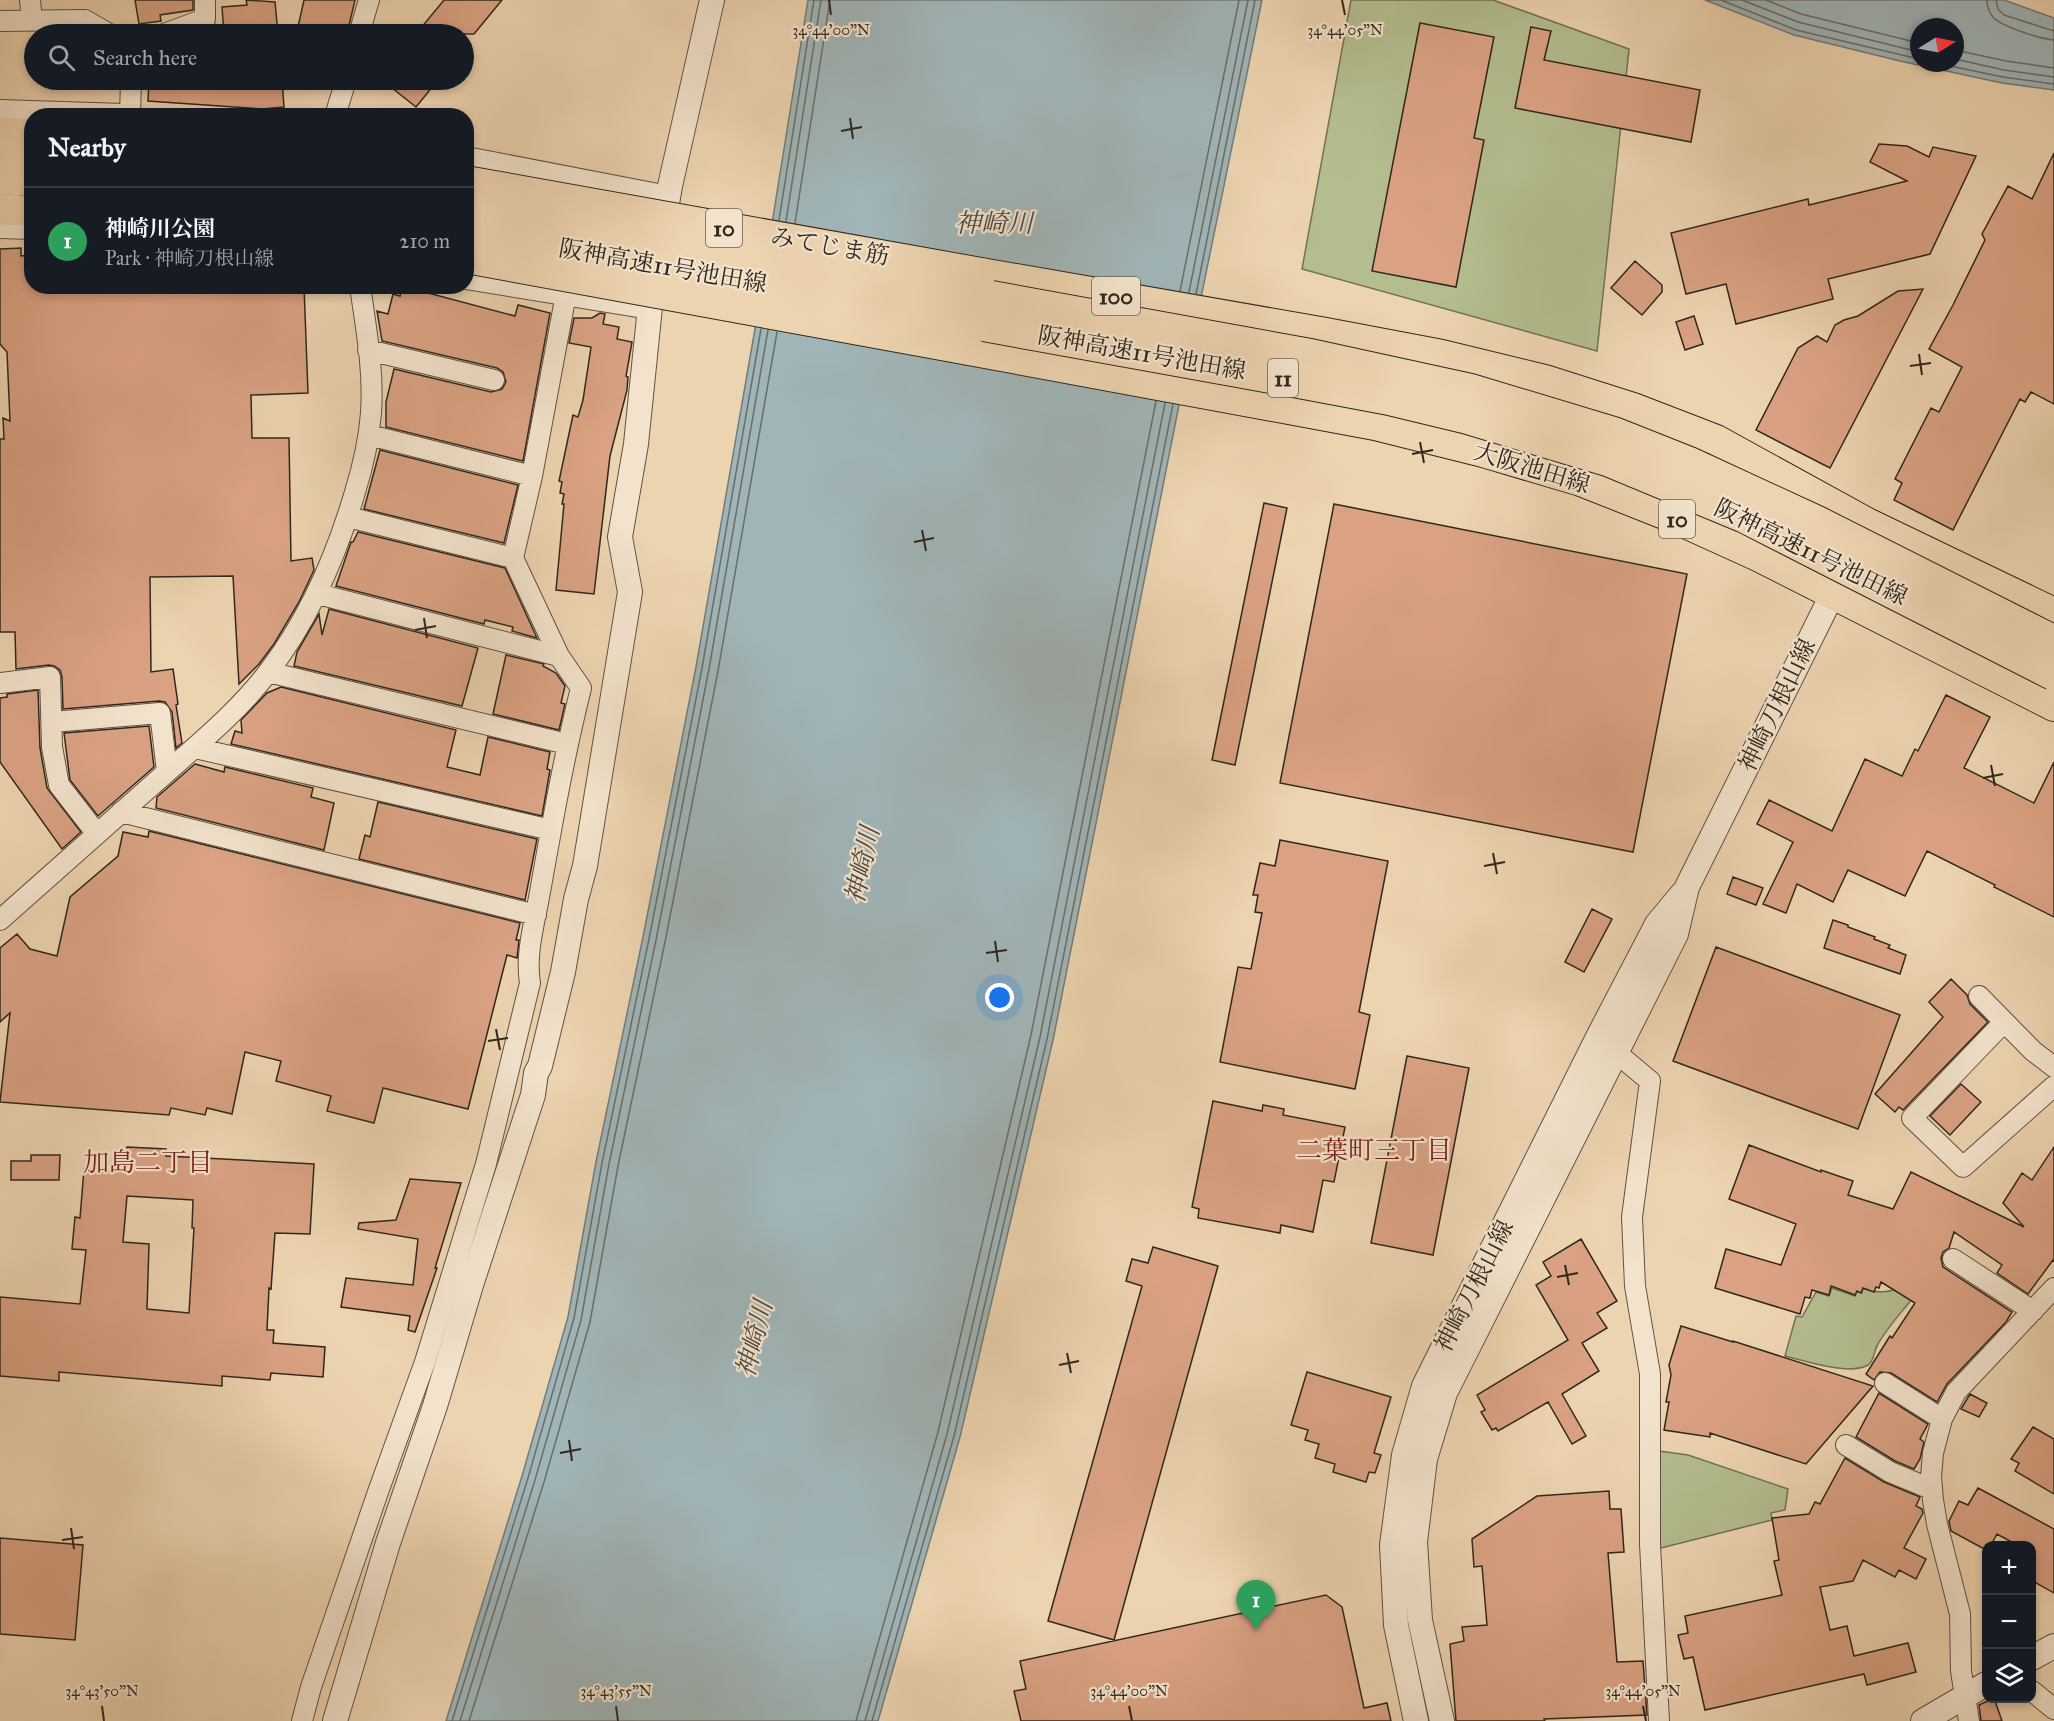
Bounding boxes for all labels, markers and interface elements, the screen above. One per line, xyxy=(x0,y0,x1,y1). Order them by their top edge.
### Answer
north arrow xyxy=(1910,18,1964,72)
text: 34°44'00"N xyxy=(792,21,870,39)
text: 34°44'05"N xyxy=(1307,21,1383,39)
search box xyxy=(24,24,474,90)
icon: search xyxy=(45,41,78,74)
text: Search here xyxy=(93,44,197,71)
text: Nearby xyxy=(48,131,126,163)
water label: 神崎川 xyxy=(955,207,1036,239)
road number: 10 xyxy=(706,209,742,247)
text: 神崎川公園 xyxy=(105,215,215,242)
street label: みてじま筋 xyxy=(768,221,892,271)
text: 1 xyxy=(64,229,71,253)
text: 210 m xyxy=(400,229,450,253)
street label: 阪神高速11号池田線 xyxy=(557,233,769,299)
text: Park · 神崎刀根山線 xyxy=(105,246,274,270)
road number: 100 xyxy=(1092,277,1140,315)
street label: 阪神高速11号池田線 xyxy=(1036,320,1248,386)
road number: 11 xyxy=(1268,359,1298,397)
street label: 大阪池田線 xyxy=(1470,436,1594,500)
street label: 阪神高速11号池田線 xyxy=(1710,492,1912,612)
road number: 10 xyxy=(1659,500,1695,538)
street label: 神崎刀根山線 xyxy=(1732,634,1822,776)
water label: 神崎川 xyxy=(838,821,886,906)
your location xyxy=(985,983,1014,1012)
district label: 二葉町三丁目 xyxy=(1296,1134,1452,1166)
district label: 加島二丁目 xyxy=(83,1146,213,1178)
street label: 神崎刀根山線 xyxy=(1428,1215,1520,1357)
water label: 神崎川 xyxy=(729,1294,780,1381)
map controls xyxy=(1982,1541,2036,1703)
button: + xyxy=(1982,1541,2036,1595)
pin: 1 xyxy=(1236,1580,1276,1630)
button: − xyxy=(1982,1595,2036,1649)
button: layers xyxy=(1982,1649,2036,1703)
text: 34°43'50"N xyxy=(65,1682,139,1700)
text: 34°43'55"N xyxy=(580,1682,652,1700)
text: 34°44'00"N xyxy=(1090,1682,1168,1700)
text: 34°44'05"N xyxy=(1605,1682,1681,1700)

